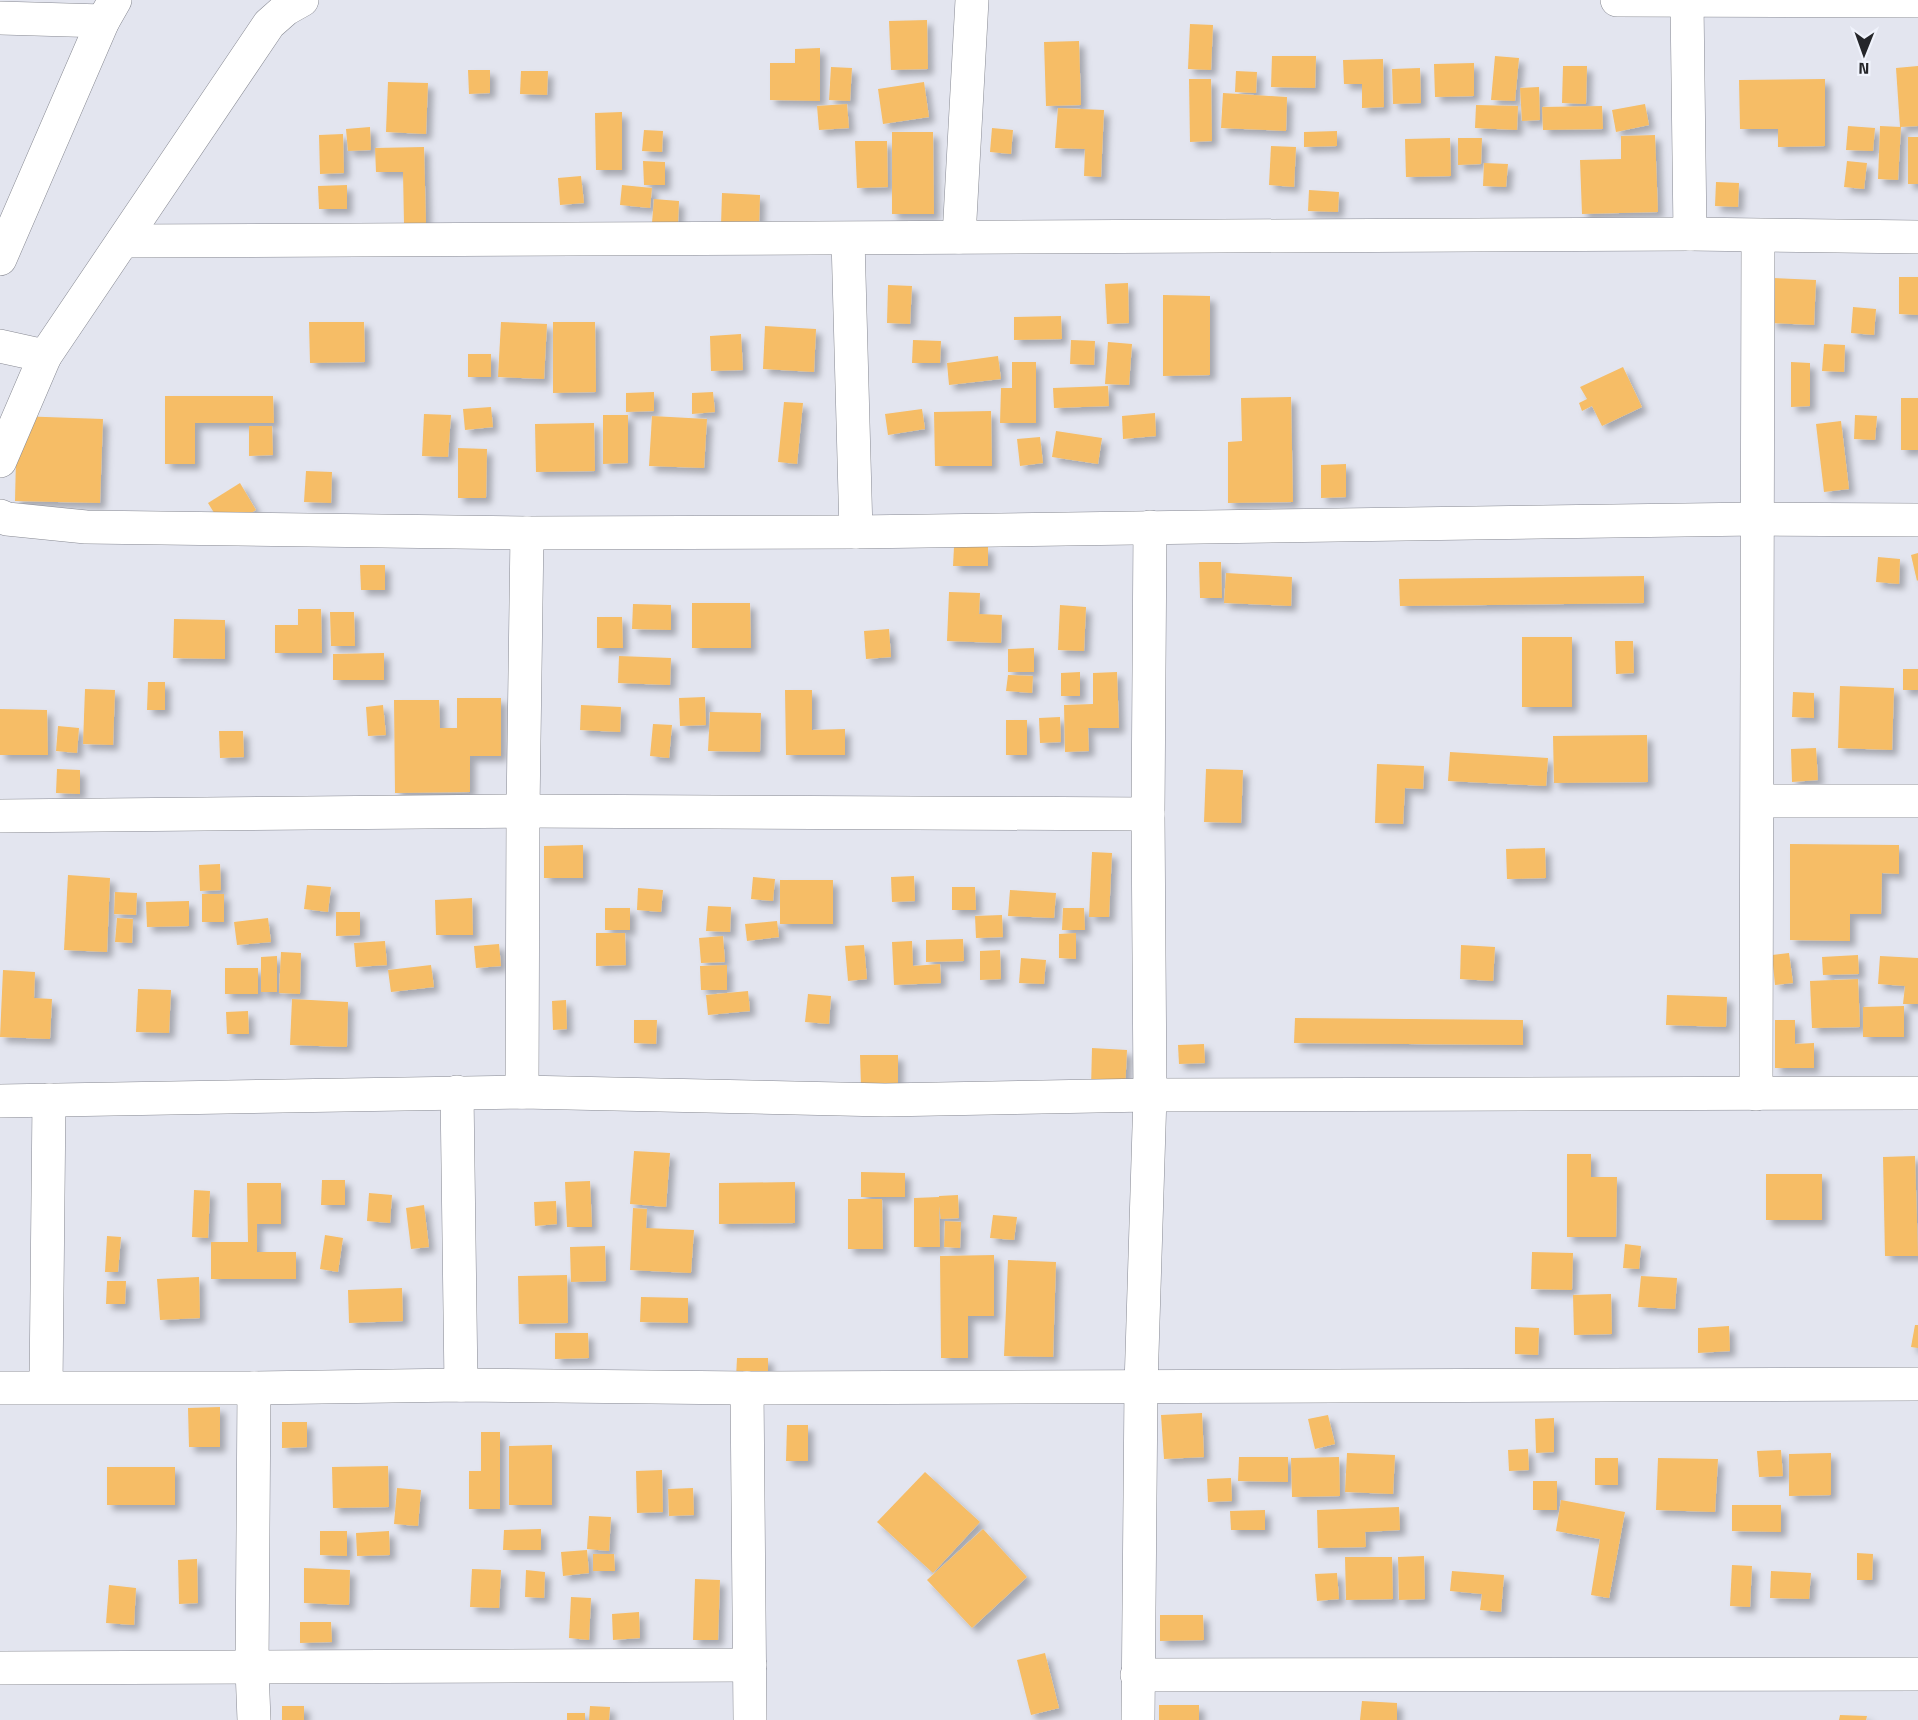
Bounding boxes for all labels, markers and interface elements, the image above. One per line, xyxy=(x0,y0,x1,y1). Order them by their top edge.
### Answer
north arrow xyxy=(1834,24,1894,84)
text: N xyxy=(1858,57,1869,81)

